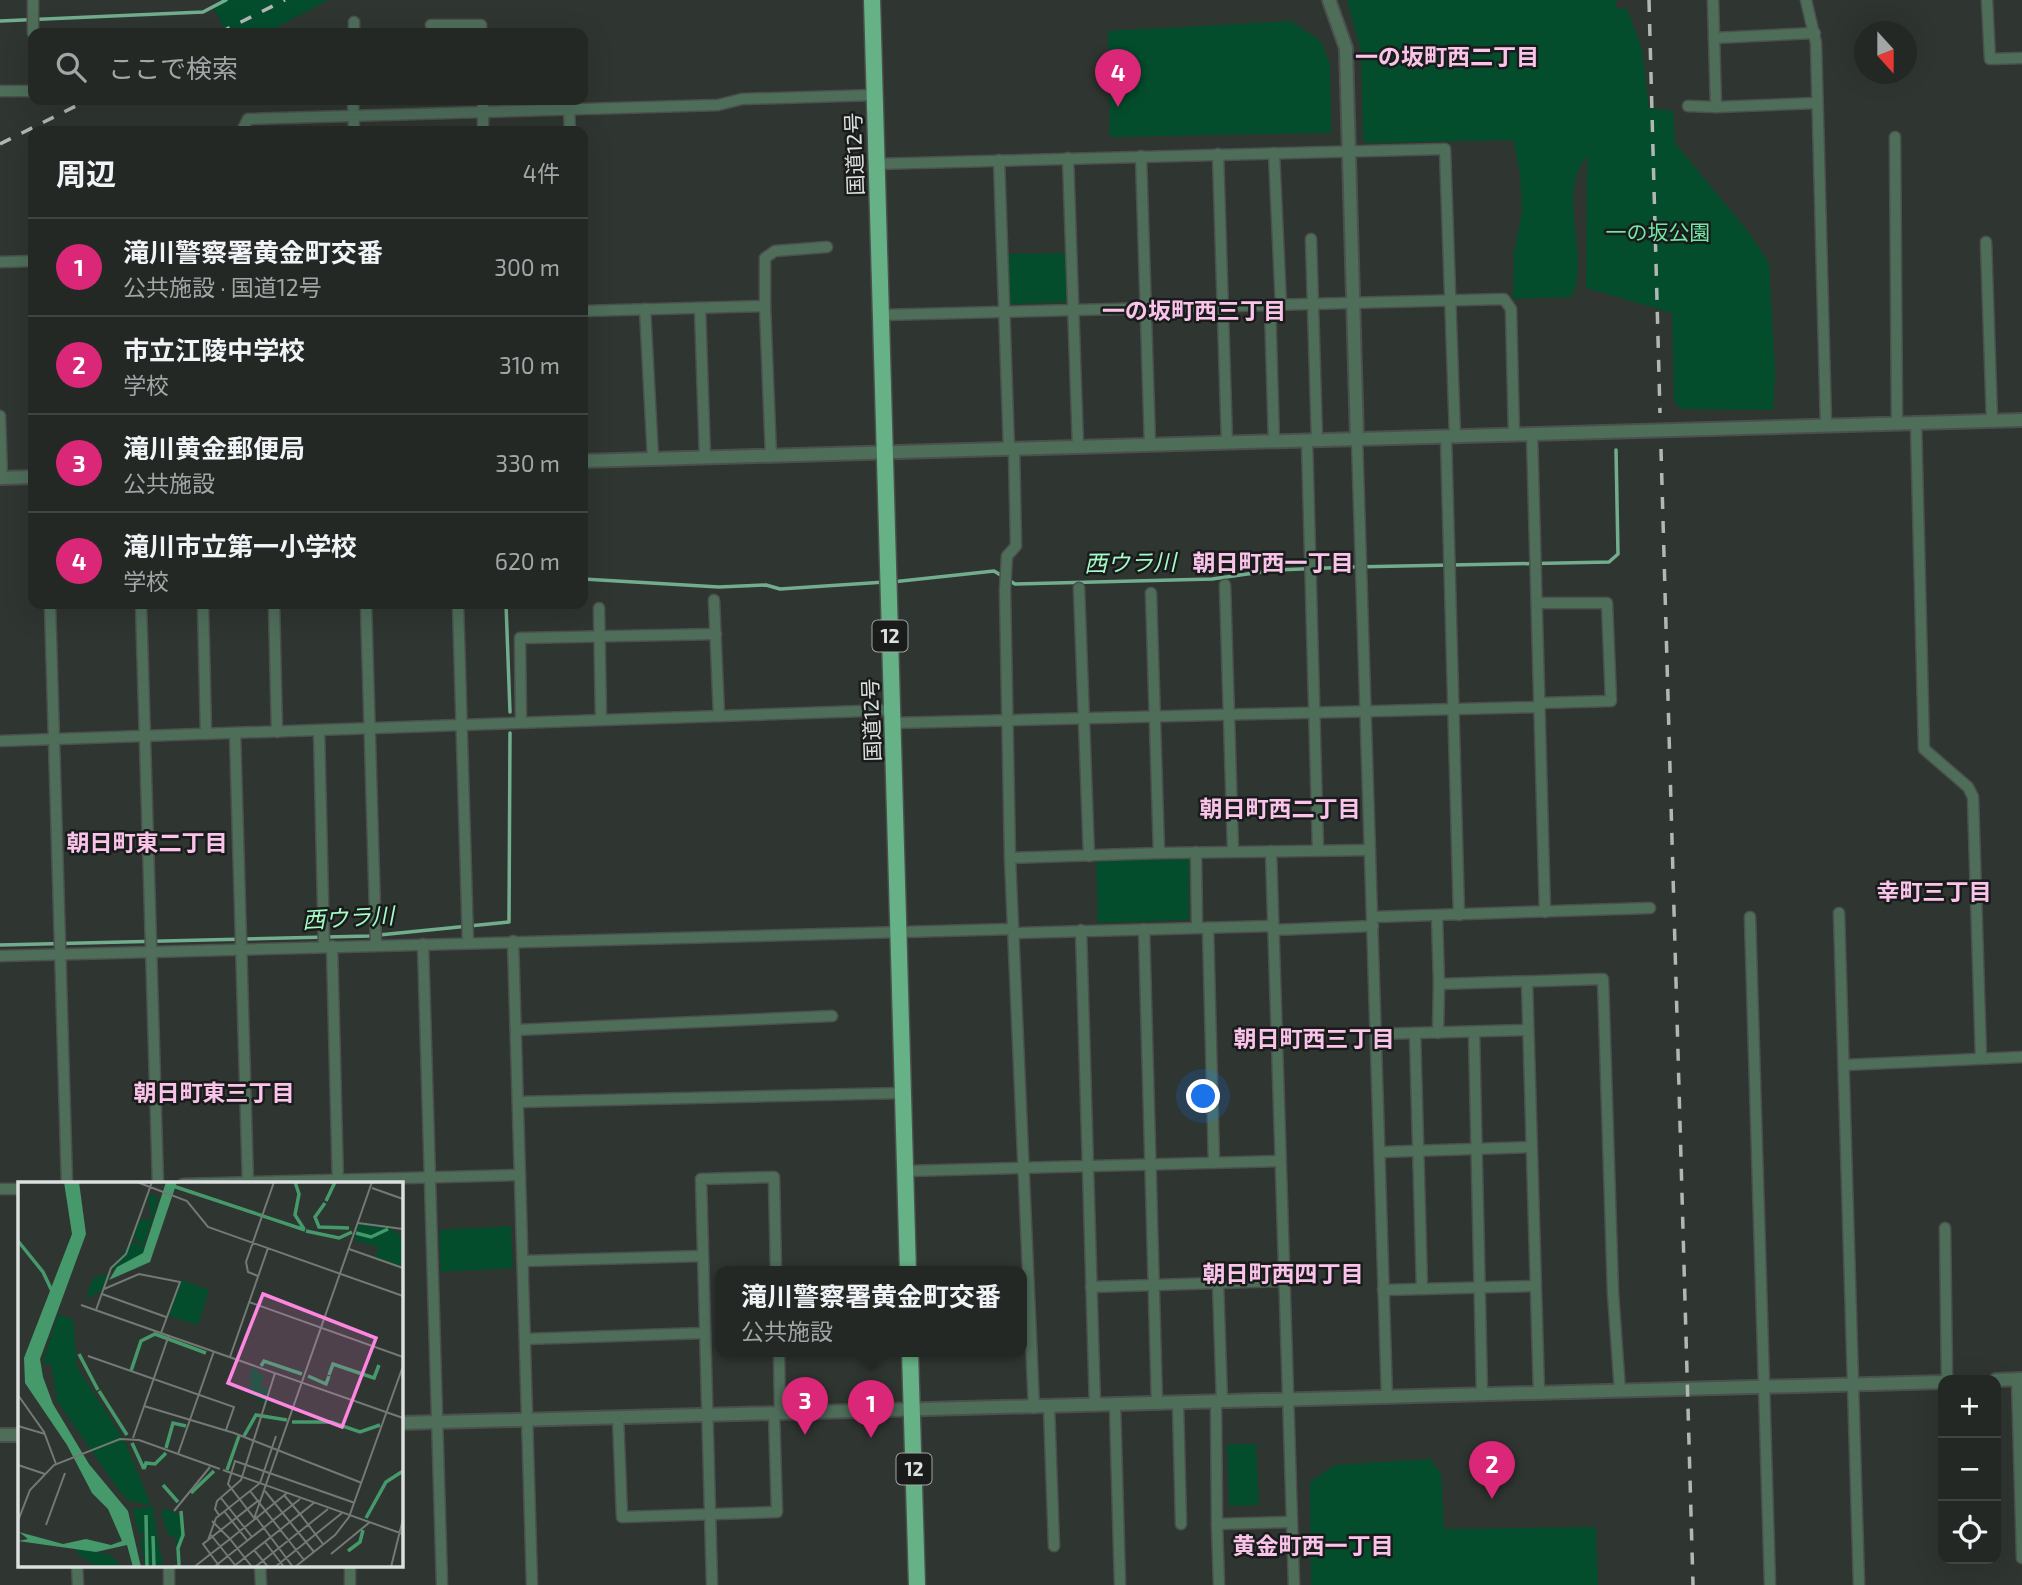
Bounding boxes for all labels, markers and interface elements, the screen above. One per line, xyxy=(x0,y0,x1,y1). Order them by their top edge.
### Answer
north arrow xyxy=(1854,21,1917,84)
search box xyxy=(28,28,588,105)
district label: 一の坂町西二丁目 xyxy=(1355,42,1539,70)
icon: search xyxy=(52,48,90,86)
pin: 4 xyxy=(1095,49,1141,107)
text: ここで検索 xyxy=(108,52,238,83)
street label: 国道12号 xyxy=(840,112,867,196)
text: 周辺 xyxy=(56,155,116,191)
text: 4件 xyxy=(523,159,560,187)
park label: 一の坂公園 xyxy=(1606,219,1711,244)
text: 滝川警察署黄金町交番 xyxy=(123,236,383,267)
text: 1 xyxy=(74,253,84,281)
text: 300 m xyxy=(494,253,560,281)
text: 公共施設 · 国道12号 xyxy=(123,273,322,301)
district label: 一の坂町西三丁目 xyxy=(1102,296,1286,324)
text: 市立江陵中学校 xyxy=(123,334,305,365)
text: 2 xyxy=(72,351,86,379)
text: 310 m xyxy=(499,351,560,379)
text: 学校 xyxy=(123,371,169,399)
text: 滝川黄金郵便局 xyxy=(123,432,305,463)
text: 3 xyxy=(72,449,86,477)
text: 330 m xyxy=(495,449,560,477)
text: 公共施設 xyxy=(123,469,215,497)
text: 滝川市立第一小学校 xyxy=(123,530,357,561)
text: 4 xyxy=(72,547,86,575)
text: 620 m xyxy=(495,547,560,575)
water label: 西ウラ川 xyxy=(1084,547,1179,577)
district label: 朝日町西一丁目 xyxy=(1193,548,1354,576)
text: 学校 xyxy=(123,567,169,595)
road number: 12 xyxy=(872,621,908,652)
street label: 国道12号 xyxy=(857,678,884,762)
district label: 朝日町西二丁目 xyxy=(1200,794,1361,822)
district label: 朝日町東二丁目 xyxy=(67,828,228,856)
district label: 幸町三丁目 xyxy=(1877,877,1992,905)
water label: 西ウラ川 xyxy=(301,900,398,933)
district label: 朝日町西三丁目 xyxy=(1234,1024,1395,1052)
district label: 朝日町東三丁目 xyxy=(134,1078,295,1106)
your location xyxy=(1186,1079,1220,1113)
inset map xyxy=(18,1182,402,1568)
district label: 朝日町西四丁目 xyxy=(1203,1259,1364,1287)
popup xyxy=(715,1266,1027,1357)
text: 滝川警察署黄金町交番 xyxy=(741,1280,1001,1311)
text: 公共施設 xyxy=(741,1317,833,1345)
map controls xyxy=(1938,1375,2001,1564)
button: + xyxy=(1938,1375,2001,1438)
pin: 3 xyxy=(782,1377,828,1435)
pin: 1 xyxy=(848,1380,894,1438)
button: − xyxy=(1938,1438,2001,1501)
pin: 2 xyxy=(1469,1441,1515,1499)
road number: 12 xyxy=(897,1454,932,1484)
button: locate xyxy=(1938,1501,2001,1564)
district label: 黄金町西一丁目 xyxy=(1233,1531,1394,1559)

